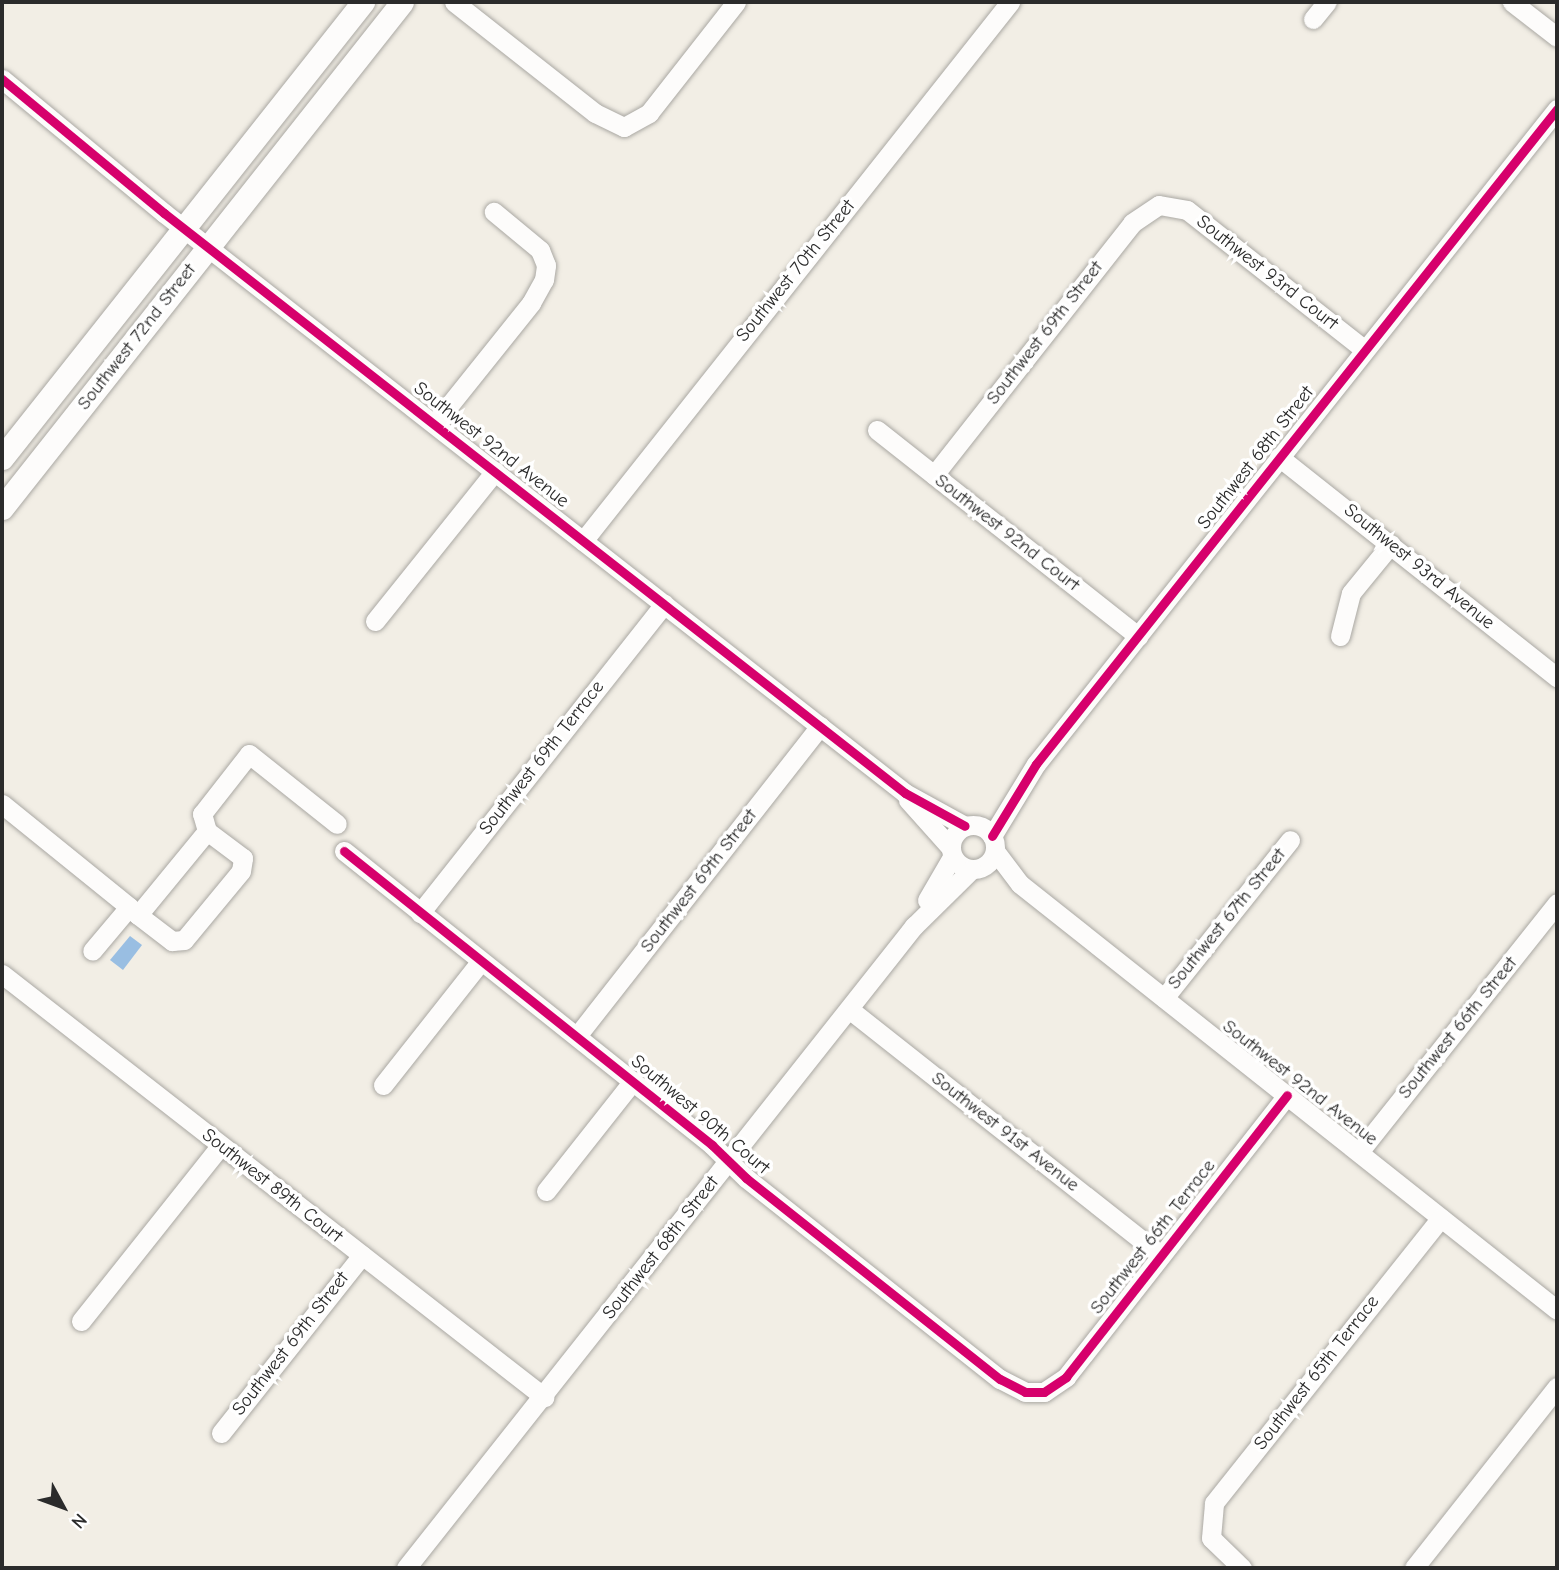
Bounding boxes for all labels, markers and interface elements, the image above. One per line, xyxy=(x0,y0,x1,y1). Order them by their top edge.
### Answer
street label: Southwest 70th Street xyxy=(732,195,860,347)
street label: Southwest 93rd Court xyxy=(1192,211,1342,335)
street label: Southwest 69th Street xyxy=(982,257,1108,409)
street label: Southwest 72nd Street xyxy=(73,259,201,415)
street label: Southwest 92nd Avenue xyxy=(409,377,573,513)
street label: Southwest 68th Street xyxy=(1193,382,1319,534)
street label: Southwest 92nd Court xyxy=(930,469,1084,597)
street label: Southwest 93rd Avenue xyxy=(1339,499,1499,635)
street label: Southwest 69th Terrace xyxy=(475,676,609,840)
street label: Southwest 69th Street xyxy=(636,805,762,957)
street label: Southwest 67th Street xyxy=(1163,844,1291,994)
street label: Southwest 66th Street xyxy=(1394,952,1522,1104)
street label: Southwest 92nd Avenue xyxy=(1218,1015,1382,1151)
street label: Southwest 90th Court xyxy=(626,1050,774,1180)
street label: Southwest 91st Avenue xyxy=(927,1067,1083,1197)
street label: Southwest 89th Court xyxy=(197,1124,347,1248)
street label: Southwest 66th Terrace xyxy=(1086,1155,1220,1319)
street label: Southwest 68th Street xyxy=(598,1172,724,1324)
street label: Southwest 69th Street xyxy=(228,1268,354,1420)
street label: Southwest 65th Terrace xyxy=(1250,1291,1384,1455)
north arrow xyxy=(28,1472,98,1542)
text: N xyxy=(66,1509,91,1533)

